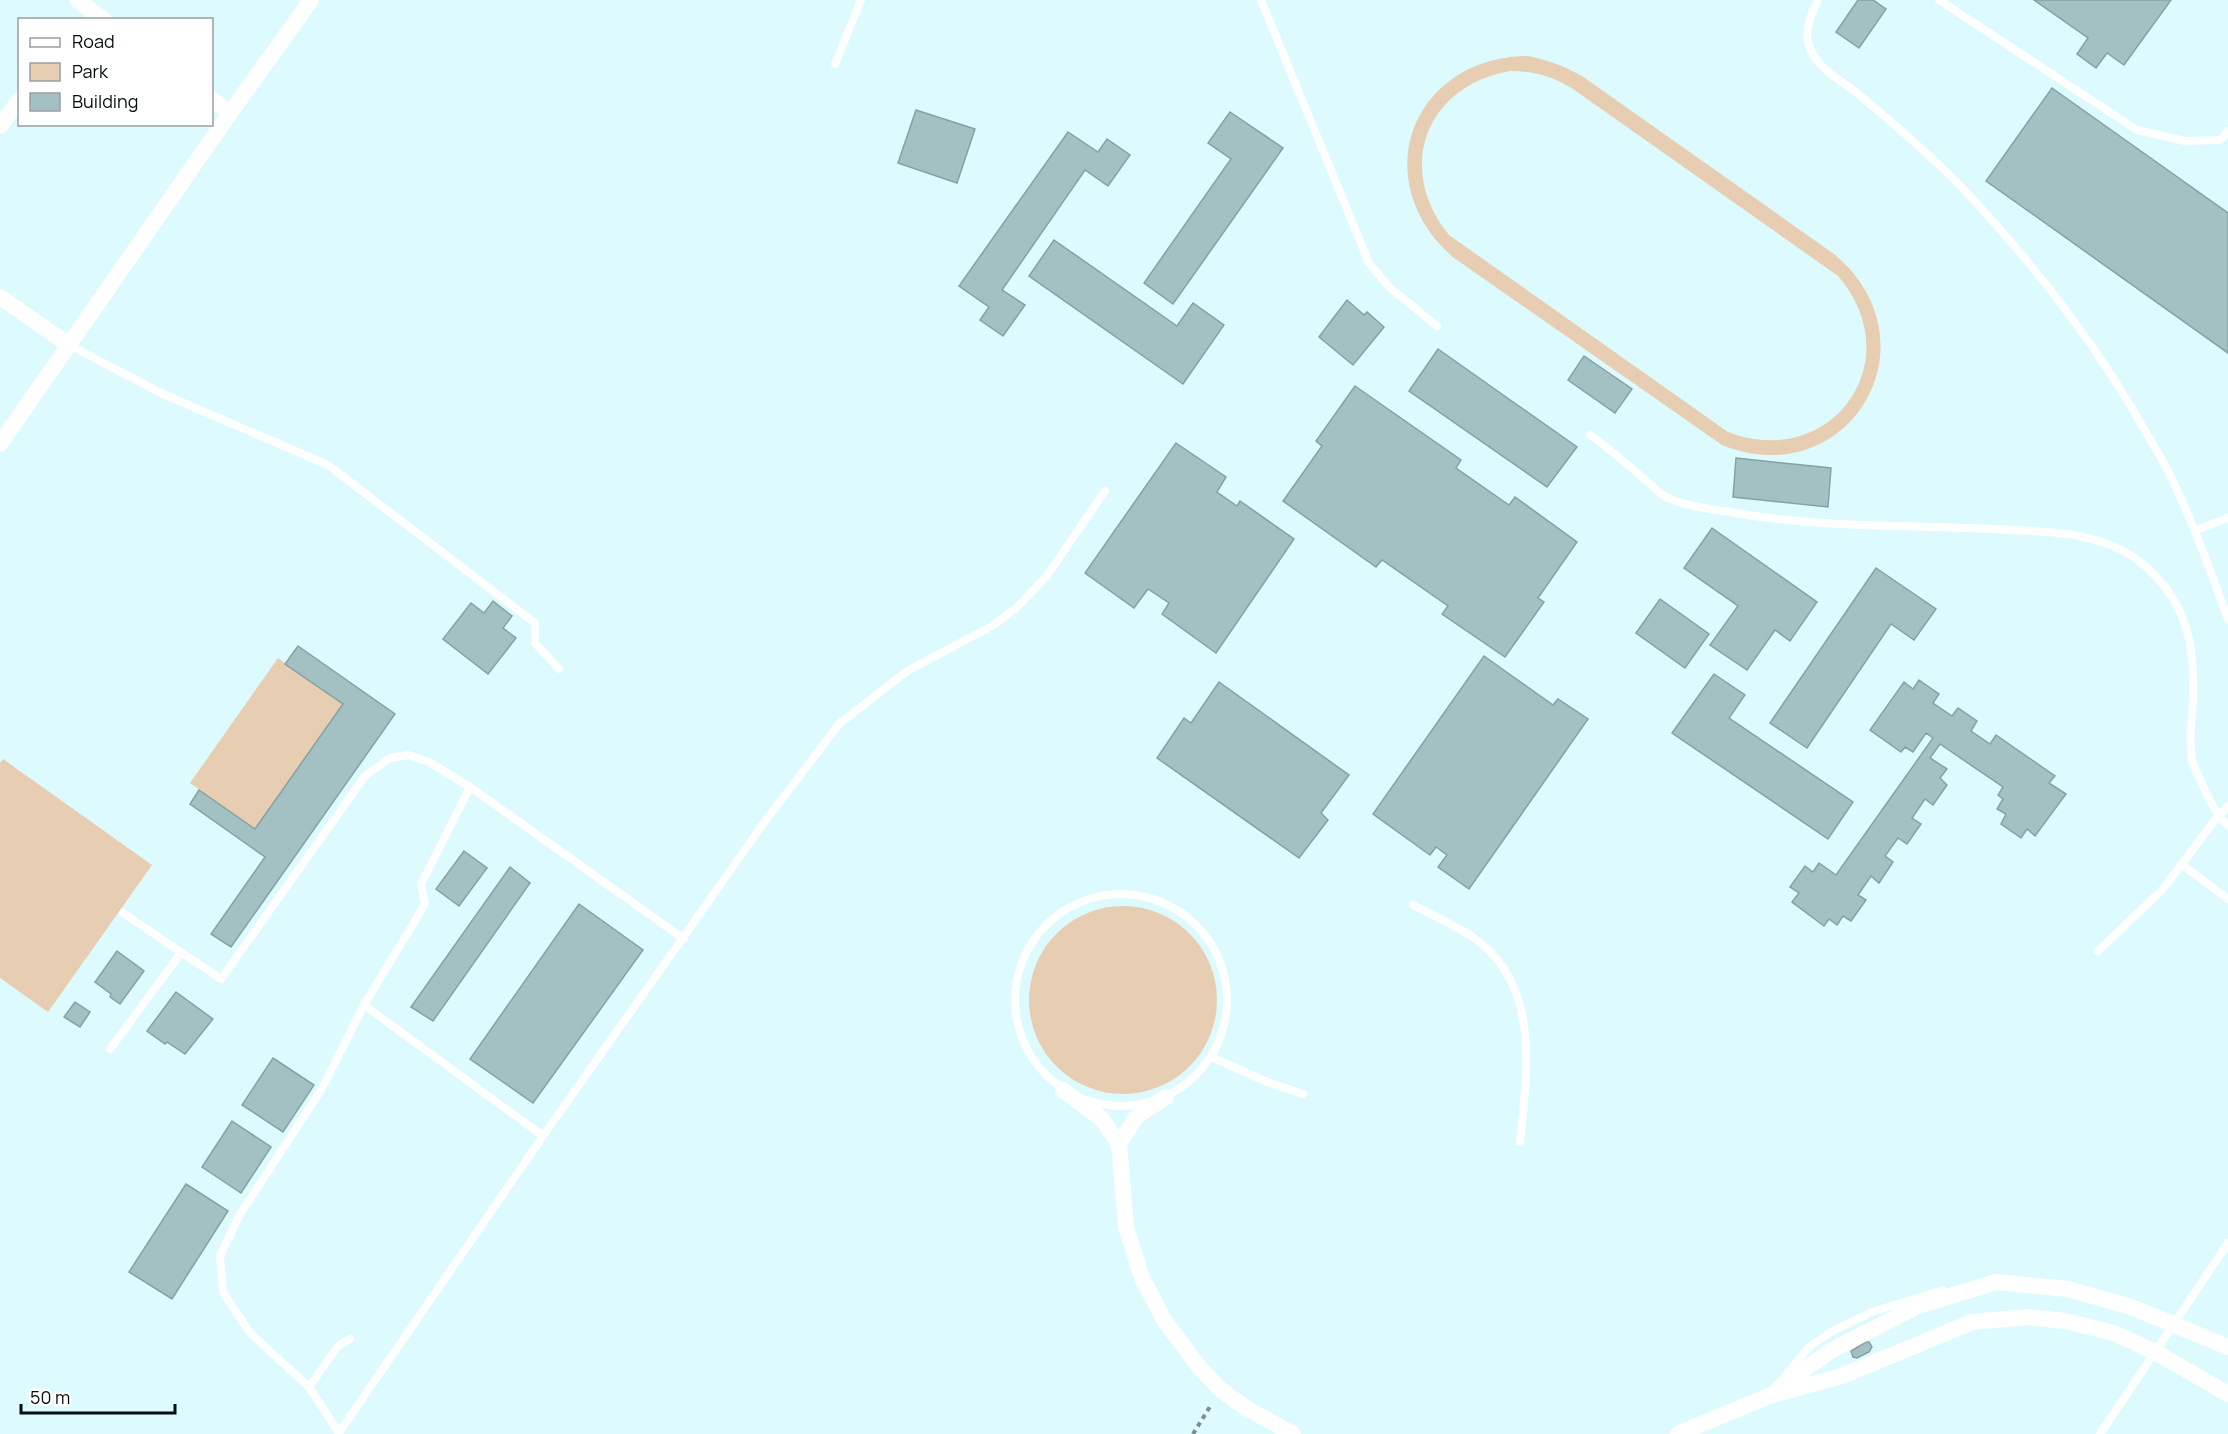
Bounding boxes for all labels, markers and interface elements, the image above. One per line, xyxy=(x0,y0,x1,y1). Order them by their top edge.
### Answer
legend xyxy=(18,18,213,126)
text: Road xyxy=(72,29,115,53)
text: Park xyxy=(72,59,109,83)
text: Building xyxy=(72,89,138,113)
scale bar xyxy=(21,1377,176,1415)
text: 50 m xyxy=(30,1385,70,1409)

